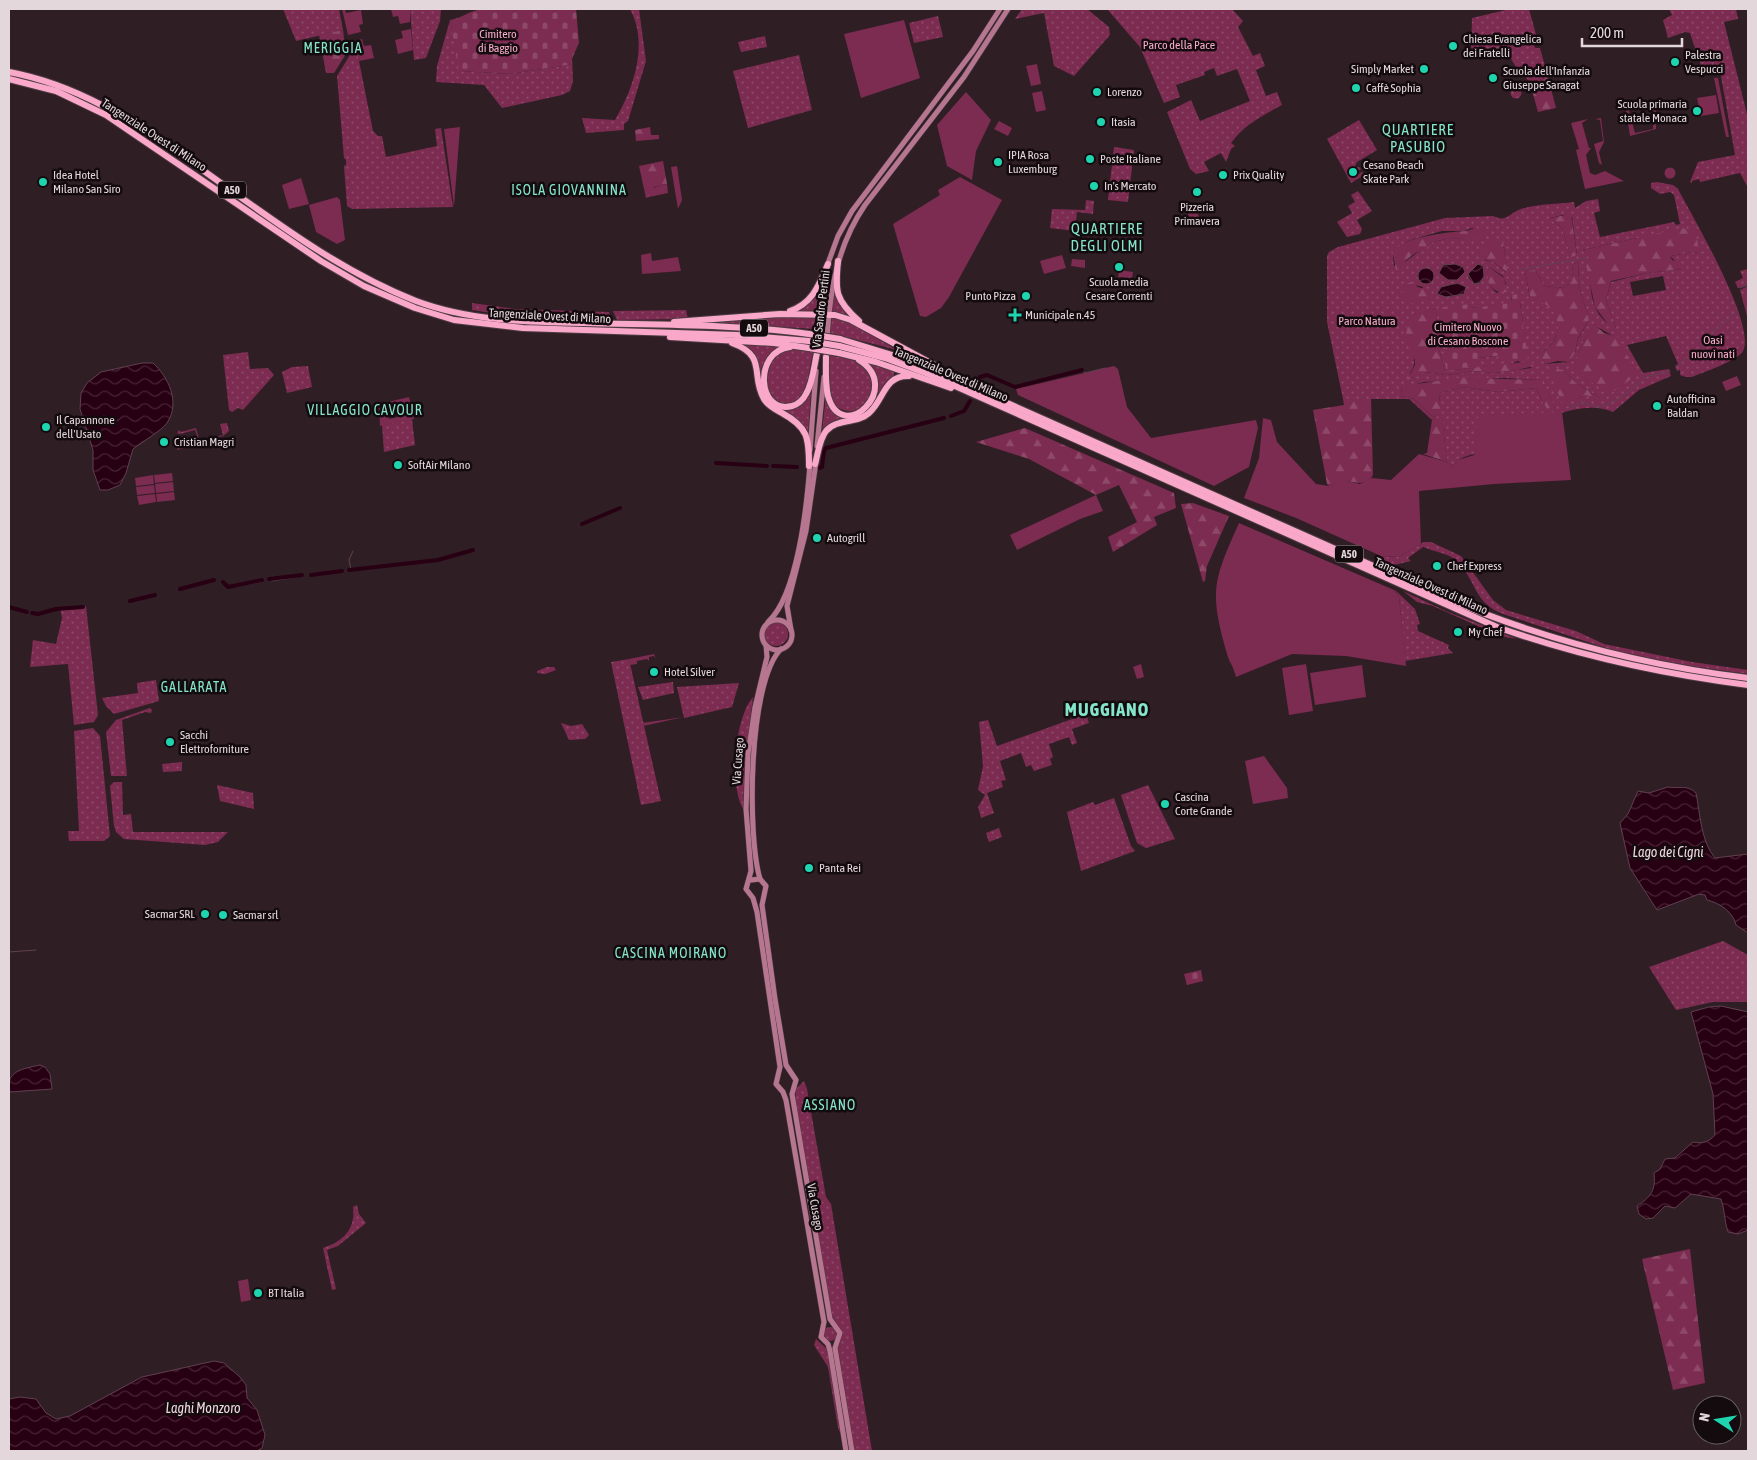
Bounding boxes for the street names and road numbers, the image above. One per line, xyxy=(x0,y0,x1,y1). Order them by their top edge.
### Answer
street label: Tangenziale Ovest di Milano xyxy=(99,96,210,174)
road number: A50 xyxy=(218,182,246,198)
street label: Via Sandro Pertini xyxy=(809,269,833,349)
street label: Tangenziale Ovest di Milano xyxy=(488,306,612,326)
road number: A50 xyxy=(740,319,768,336)
street label: Tangenziale Ovest di Milano xyxy=(892,344,1010,405)
road number: A50 xyxy=(1335,546,1363,562)
street label: Tangenziale Ovest di Milano xyxy=(1372,555,1490,617)
street label: Via Cusago xyxy=(729,736,747,785)
street label: Via Cusago xyxy=(804,1182,826,1232)

